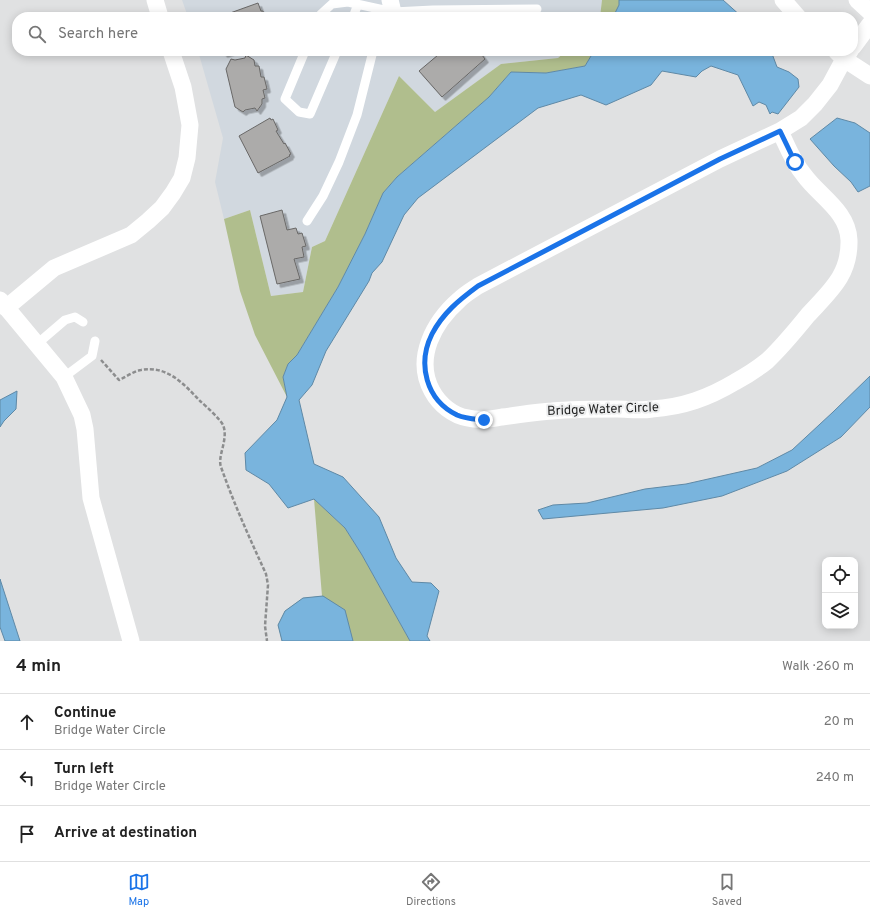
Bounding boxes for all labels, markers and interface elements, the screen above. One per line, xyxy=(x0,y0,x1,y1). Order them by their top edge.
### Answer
search box xyxy=(12,12,858,56)
icon: search xyxy=(26,23,48,45)
text: Search here xyxy=(58,25,138,44)
route start xyxy=(786,153,804,171)
street label: Bridge Water Circle xyxy=(547,400,659,420)
route end xyxy=(475,411,493,429)
map controls xyxy=(822,557,858,629)
button: locate xyxy=(822,557,858,593)
button: layers xyxy=(822,593,858,629)
text: 4 min xyxy=(16,656,61,678)
text: Walk · 260 m xyxy=(782,659,854,675)
text: Continue xyxy=(54,704,116,723)
icon: ahead xyxy=(16,711,38,733)
text: 20 m xyxy=(824,714,854,730)
text: Bridge Water Circle xyxy=(54,723,166,739)
text: Turn left xyxy=(54,760,114,779)
icon: left xyxy=(16,767,38,789)
text: 240 m xyxy=(816,770,854,786)
text: Bridge Water Circle xyxy=(54,779,166,795)
icon: arrive xyxy=(16,823,38,845)
text: Arrive at destination xyxy=(54,824,197,843)
tab: Map xyxy=(128,871,150,909)
tab: Directions xyxy=(406,871,456,909)
tab: Saved xyxy=(712,871,742,909)

